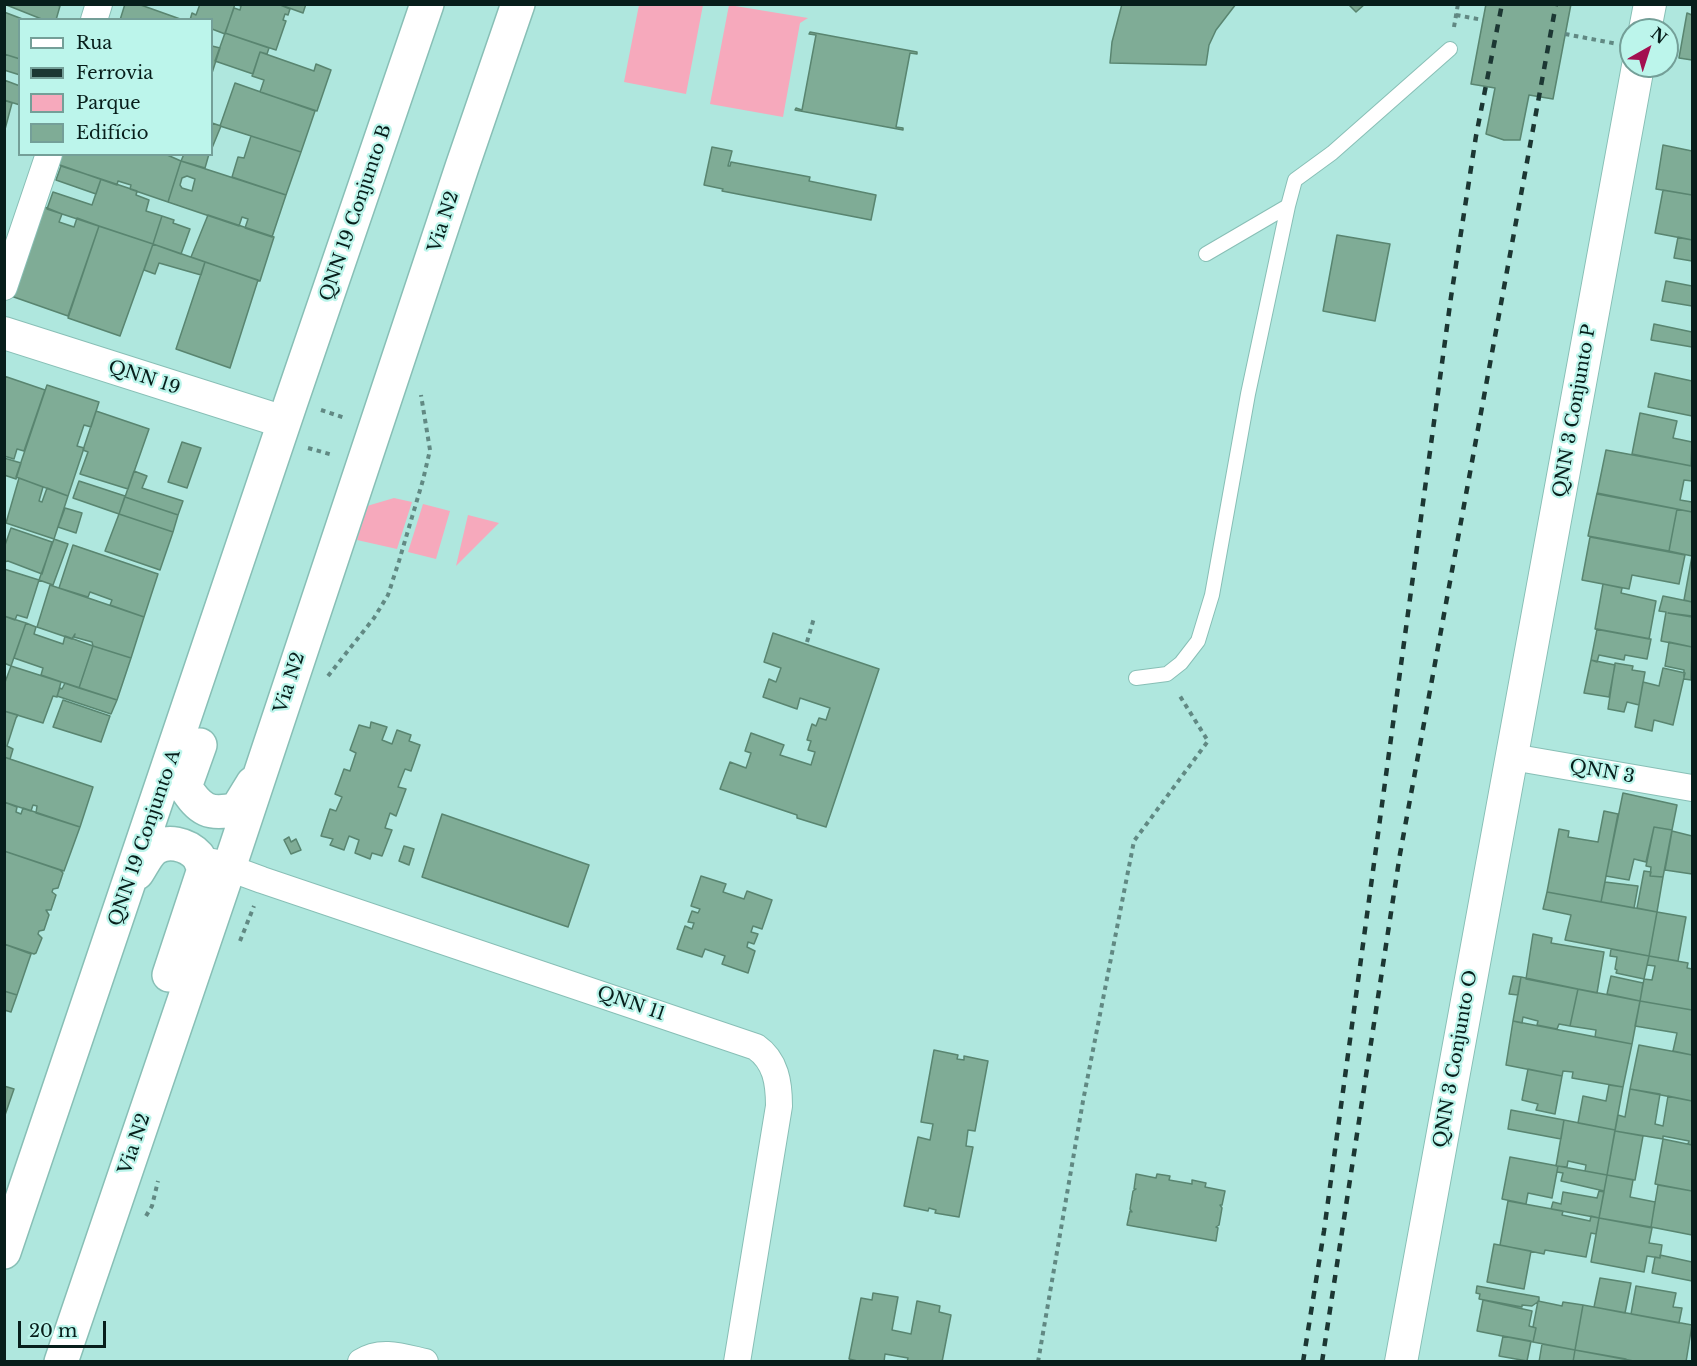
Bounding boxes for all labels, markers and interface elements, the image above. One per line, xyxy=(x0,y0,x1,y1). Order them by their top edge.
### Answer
legend xyxy=(18,18,213,156)
north arrow xyxy=(1619,18,1679,78)
text: N xyxy=(1647,23,1671,48)
text: Rua xyxy=(76,32,112,54)
text: Ferrovia xyxy=(76,62,153,84)
text: Parque xyxy=(76,92,141,114)
text: Edifício xyxy=(76,122,149,144)
street label: QNN 19 Conjunto B xyxy=(316,122,396,304)
street label: Via N2 xyxy=(424,189,464,255)
street label: QNN 3 Conjunto P xyxy=(1549,323,1601,499)
street label: QNN 19 xyxy=(105,356,183,400)
street label: Via N2 xyxy=(270,650,310,716)
street label: QNN 19 Conjunto A xyxy=(105,747,185,929)
street label: QNN 3 xyxy=(1568,756,1636,788)
street label: QNN 3 Conjunto O xyxy=(1430,968,1482,1150)
street label: QNN 11 xyxy=(594,982,668,1026)
street label: Via N2 xyxy=(115,1111,155,1177)
scale bar xyxy=(21,1309,110,1347)
text: 20 m xyxy=(29,1320,77,1342)

